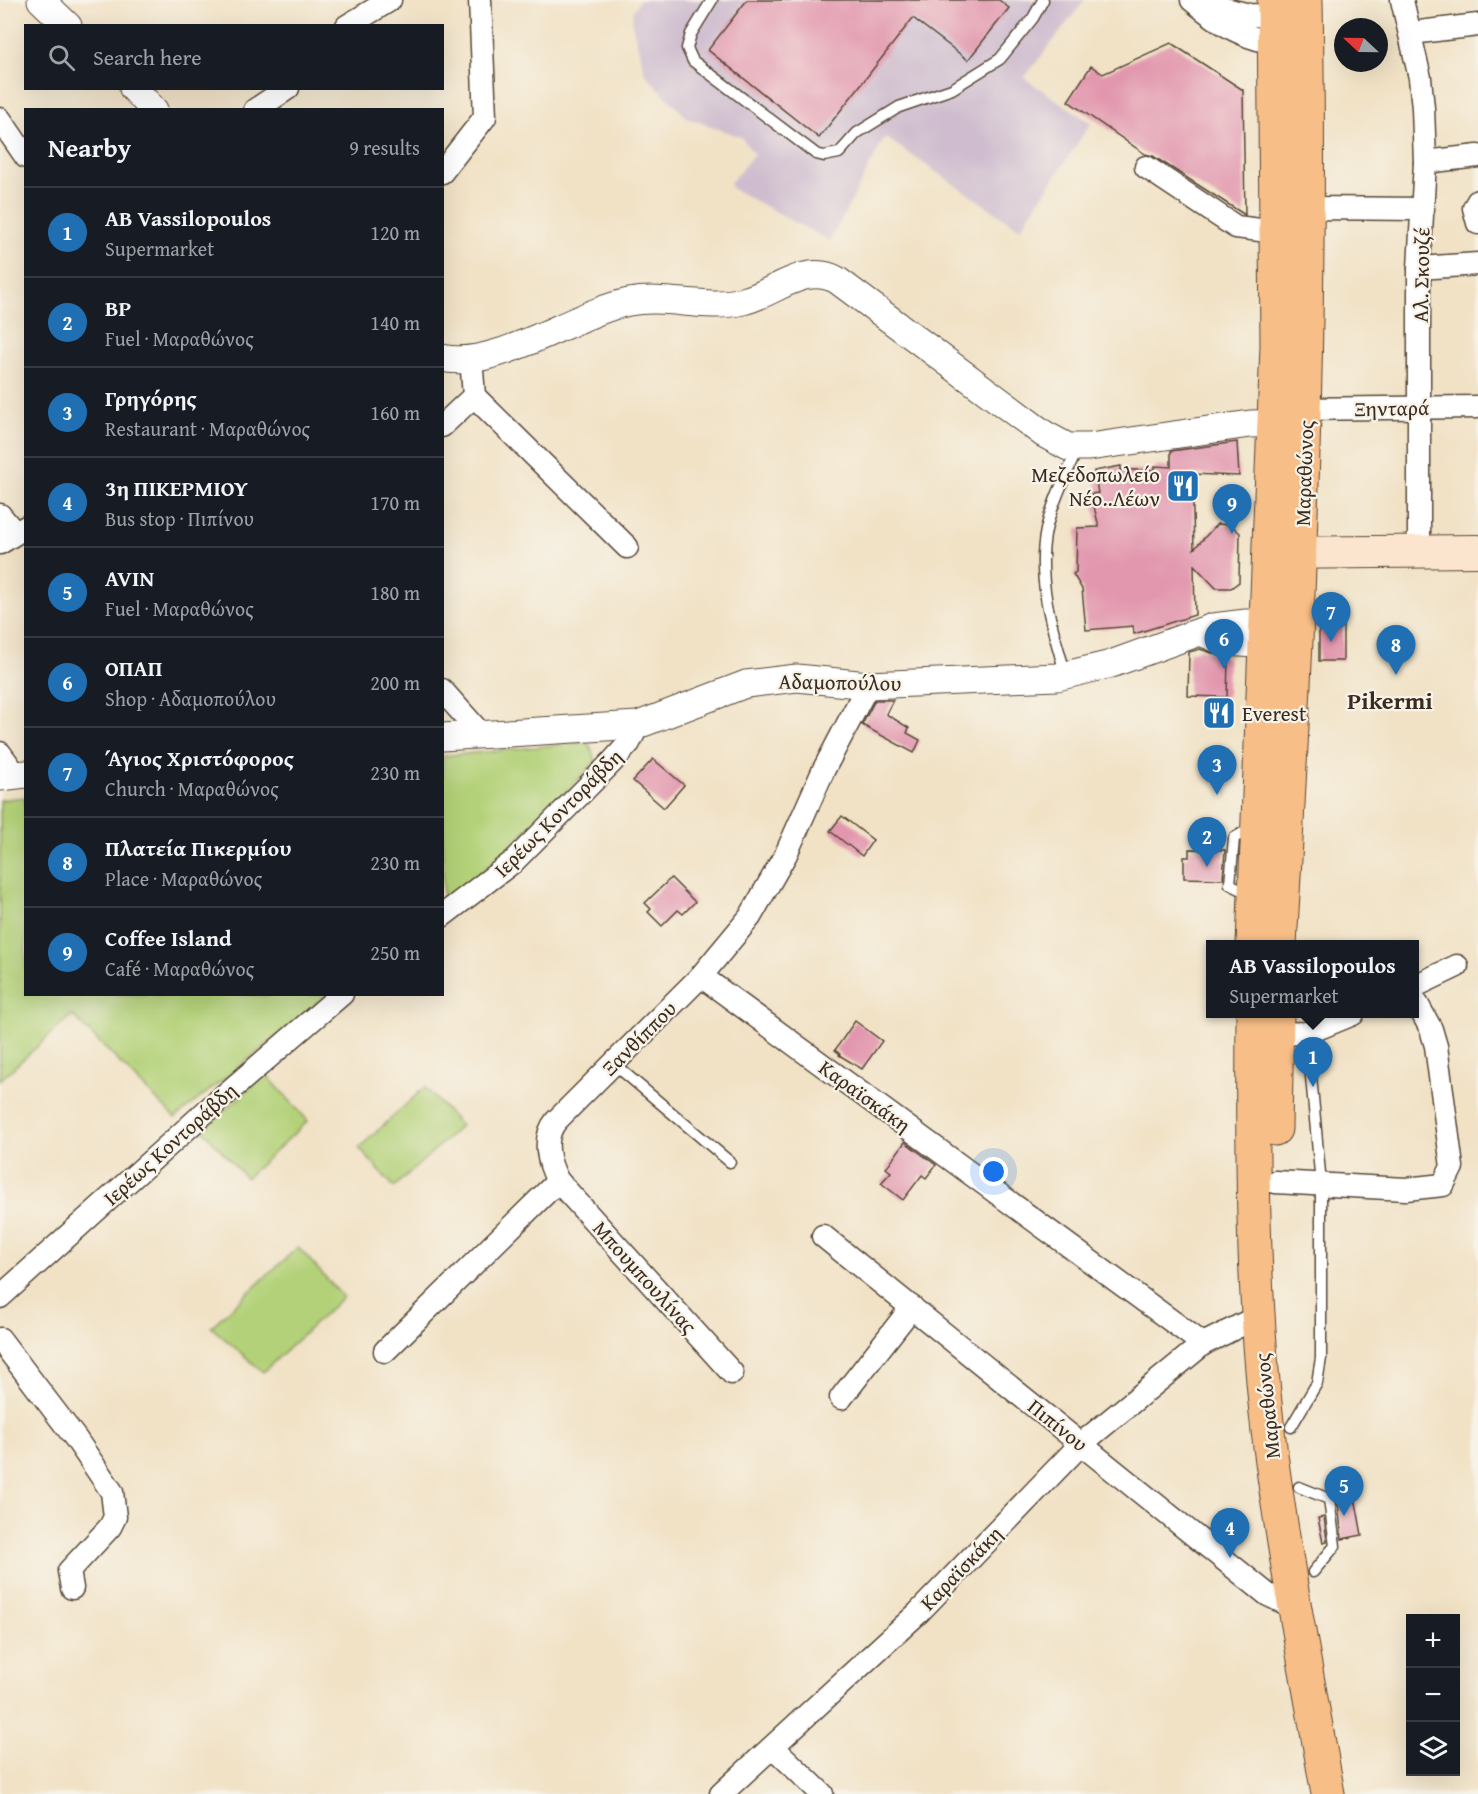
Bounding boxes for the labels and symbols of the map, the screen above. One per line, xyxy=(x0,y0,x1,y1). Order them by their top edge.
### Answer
north arrow xyxy=(1334,18,1388,72)
street label: Αλ. Σκουζέ xyxy=(1405,227,1437,323)
street label: Ξηνταρά xyxy=(1354,392,1430,424)
street label: Μαραθώνος xyxy=(1287,419,1321,527)
place label: Μεζεδοπωλείο Νέο..Λέων xyxy=(1031,459,1160,514)
restaurant icon: Μεζεδοπωλείο Νέο..Λέων xyxy=(1165,468,1201,504)
pin: 9 xyxy=(1212,484,1252,534)
pin: 7 xyxy=(1312,592,1350,642)
pin: 6 xyxy=(1204,620,1244,669)
pin: 8 xyxy=(1376,626,1416,675)
street label: Αδαμοπούλου xyxy=(778,665,902,699)
district label: Pikermi xyxy=(1347,683,1433,718)
restaurant icon: Everest xyxy=(1201,695,1237,731)
place label: Everest xyxy=(1242,698,1307,729)
street label: Ιερέως Κοντοράβδη xyxy=(487,742,629,884)
pin: 3 xyxy=(1198,746,1236,795)
pin: 2 xyxy=(1188,818,1226,867)
street label: Ξανθίππου xyxy=(595,993,684,1082)
pin: 1 xyxy=(1294,1038,1332,1087)
street label: Καραϊσκάκη xyxy=(813,1052,917,1140)
street label: Ιερέως Κοντοράβδη xyxy=(96,1075,244,1213)
your location xyxy=(979,1157,1008,1186)
street label: Μπουμπουλίνας xyxy=(586,1214,704,1340)
street label: Μαραθώνος xyxy=(1246,1352,1288,1460)
street label: Πιπίνου xyxy=(1021,1391,1095,1459)
pin: 5 xyxy=(1324,1466,1364,1516)
pin: 4 xyxy=(1210,1508,1250,1558)
street label: Καραϊσκάκη xyxy=(913,1519,1009,1617)

